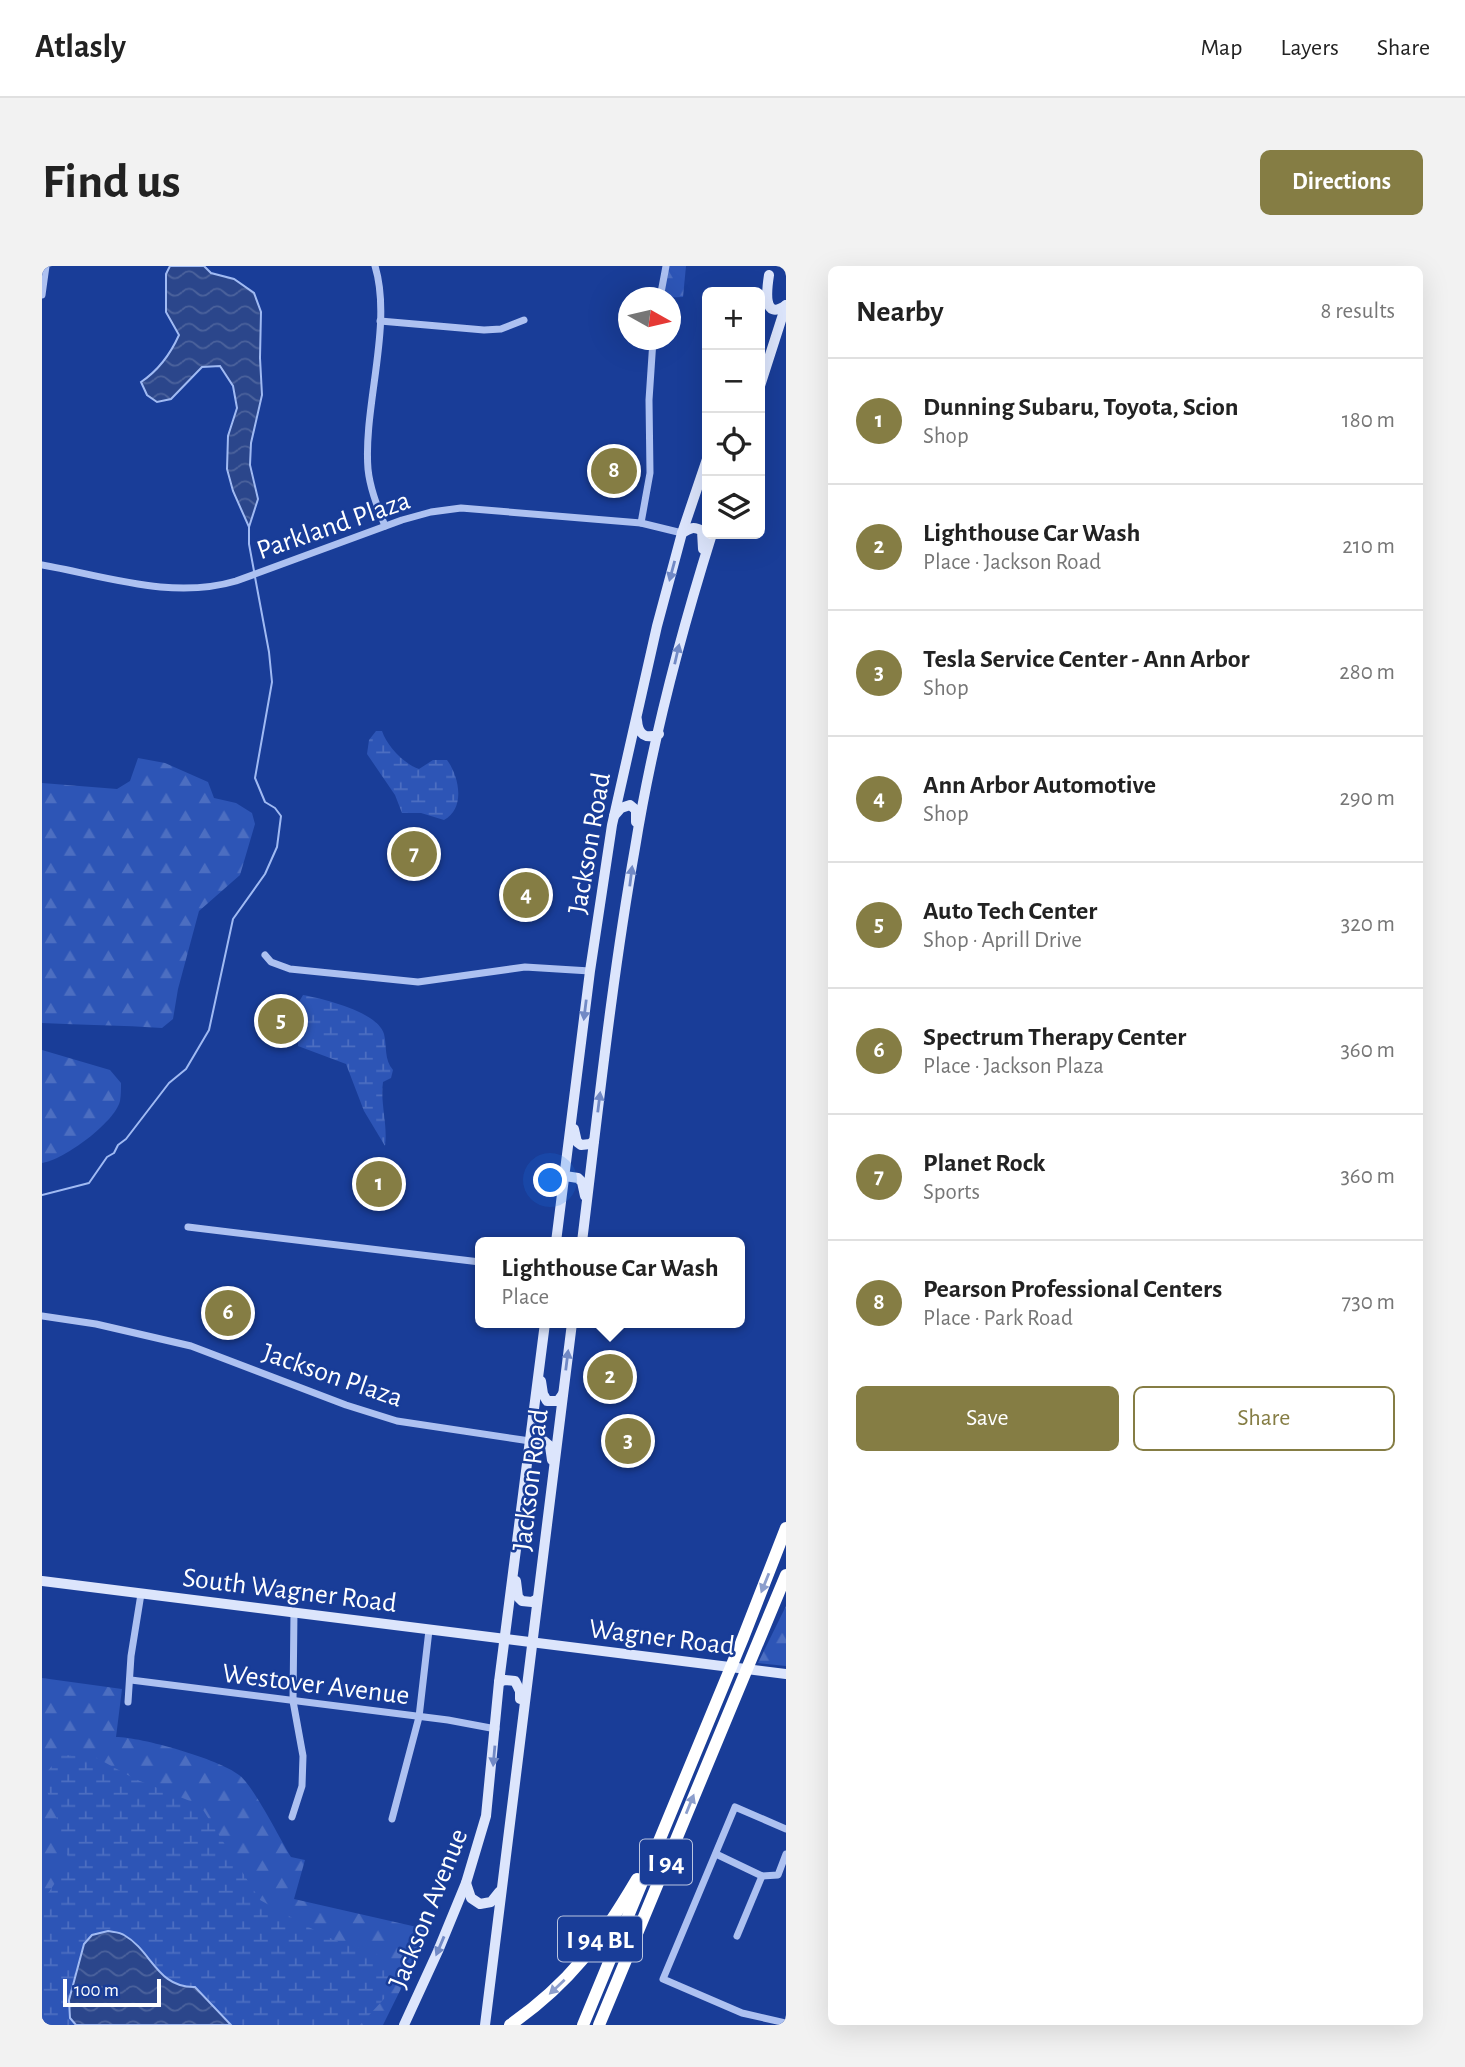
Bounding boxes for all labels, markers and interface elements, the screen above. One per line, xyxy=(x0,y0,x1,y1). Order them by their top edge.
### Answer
text: Atlasly xyxy=(35,31,126,64)
text: Map xyxy=(1200,36,1242,60)
text: Layers xyxy=(1280,36,1339,60)
text: Share xyxy=(1377,36,1430,60)
button: Directions xyxy=(1260,150,1423,215)
text: Find us xyxy=(42,158,181,207)
north arrow xyxy=(618,287,681,350)
map controls xyxy=(702,287,765,539)
button: + xyxy=(702,287,765,350)
text: Nearby xyxy=(856,297,944,327)
text: 8 results xyxy=(1321,300,1395,323)
button: − xyxy=(702,350,765,413)
text: Dunning Subaru, Toyota, Scion xyxy=(923,394,1238,420)
text: 1 xyxy=(875,409,883,432)
text: 180 m xyxy=(1342,409,1395,432)
button: locate xyxy=(702,413,765,476)
text: Shop xyxy=(923,425,969,448)
pin: 8 xyxy=(591,445,637,497)
button: layers xyxy=(702,476,765,539)
street label: Parkland Plaza xyxy=(253,487,414,565)
text: Lighthouse Car Wash xyxy=(923,520,1140,546)
text: 2 xyxy=(874,535,884,558)
text: 210 m xyxy=(1342,535,1395,558)
text: Place · Jackson Road xyxy=(923,551,1101,574)
one-way arrow xyxy=(666,560,677,582)
one-way arrow xyxy=(672,643,683,665)
text: Tesla Service Center - Ann Arbor xyxy=(923,646,1250,672)
text: 3 xyxy=(874,661,884,684)
text: 280 m xyxy=(1339,661,1395,684)
text: Shop xyxy=(923,677,969,700)
street label: Jackson Road xyxy=(564,770,616,916)
text: Ann Arbor Automotive xyxy=(923,772,1156,798)
text: 4 xyxy=(873,787,885,810)
text: 290 m xyxy=(1339,787,1395,810)
text: Shop xyxy=(923,803,969,826)
pin: 7 xyxy=(391,828,437,880)
one-way arrow xyxy=(625,865,636,887)
pin: 4 xyxy=(503,869,549,921)
text: Auto Tech Center xyxy=(923,898,1097,924)
text: 5 xyxy=(874,913,884,936)
text: 320 m xyxy=(1341,913,1395,936)
text: Shop · Aprill Drive xyxy=(923,929,1082,952)
pin: 5 xyxy=(258,995,304,1047)
one-way arrow xyxy=(580,999,591,1021)
text: Spectrum Therapy Center xyxy=(923,1024,1186,1050)
text: 6 xyxy=(873,1039,885,1062)
text: 360 m xyxy=(1340,1039,1395,1062)
text: Place · Jackson Plaza xyxy=(923,1055,1104,1078)
one-way arrow xyxy=(594,1090,605,1112)
text: Planet Rock xyxy=(923,1150,1045,1176)
pin: 1 xyxy=(356,1158,402,1210)
your location xyxy=(533,1163,567,1197)
text: 7 xyxy=(874,1165,884,1188)
text: 360 m xyxy=(1340,1165,1395,1188)
text: Sports xyxy=(923,1181,980,1204)
popup xyxy=(475,1237,745,1328)
text: Lighthouse Car Wash xyxy=(501,1255,719,1281)
text: Pearson Professional Centers xyxy=(923,1276,1222,1302)
text: Place xyxy=(501,1286,549,1309)
pin: 6 xyxy=(205,1287,251,1339)
text: 8 xyxy=(873,1291,885,1314)
text: 730 m xyxy=(1342,1291,1395,1314)
text: Place · Park Road xyxy=(923,1307,1073,1330)
street label: Jackson Plaza xyxy=(259,1339,406,1413)
one-way arrow xyxy=(562,1349,573,1371)
pin: 2 xyxy=(587,1351,633,1403)
button: Save xyxy=(856,1386,1119,1451)
button: Share xyxy=(1133,1386,1395,1451)
street label: Jackson Road xyxy=(508,1407,554,1553)
pin: 3 xyxy=(605,1415,651,1467)
street label: South Wagner Road xyxy=(181,1564,398,1618)
one-way arrow xyxy=(759,1573,770,1594)
street label: Wagner Road xyxy=(587,1615,736,1661)
street label: Westover Avenue xyxy=(220,1660,411,1710)
one-way arrow xyxy=(488,1745,499,1767)
one-way arrow xyxy=(685,1793,696,1814)
street label: Jackson Avenue xyxy=(384,1825,474,1992)
road number: I 94 xyxy=(640,1840,692,1884)
road number: I 94 BL xyxy=(558,1916,642,1962)
one-way arrow xyxy=(435,1936,446,1957)
scale bar xyxy=(63,1976,161,2008)
one-way arrow xyxy=(549,1978,566,1994)
text: 100 m xyxy=(74,1981,119,2000)

